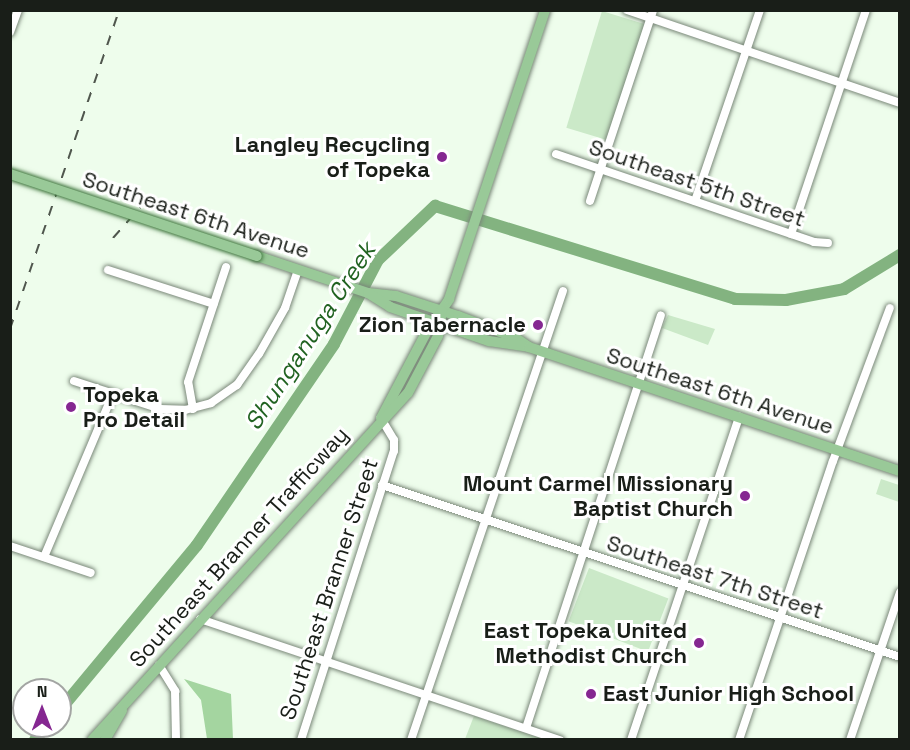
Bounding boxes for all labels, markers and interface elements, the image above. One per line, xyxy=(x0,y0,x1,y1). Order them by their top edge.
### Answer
place label: Langley Recycling of Topeka xyxy=(235,131,430,182)
street label: Southeast 5th Street xyxy=(586,134,808,232)
marker: Langley Recycling of Topeka xyxy=(435,150,449,164)
street label: Southeast 6th Avenue xyxy=(79,166,313,264)
water label: Shunganuga Creek xyxy=(239,237,381,435)
place label: Zion Tabernacle xyxy=(358,312,526,338)
marker: Zion Tabernacle xyxy=(531,318,545,332)
street label: Southeast 6th Avenue xyxy=(603,342,837,440)
place label: Topeka Pro Detail xyxy=(83,381,185,433)
marker: Topeka Pro Detail xyxy=(64,400,78,414)
street label: Southeast Branner Trafficway xyxy=(124,421,354,673)
street label: Southeast Branner Street xyxy=(274,455,384,723)
place label: Mount Carmel Missionary Baptist Church xyxy=(463,470,733,522)
marker: Mount Carmel Missionary Baptist Church xyxy=(738,489,752,503)
street label: Southeast 7th Street xyxy=(604,530,826,624)
place label: East Topeka United Methodist Church xyxy=(483,617,687,668)
marker: East Topeka United Methodist Church xyxy=(692,636,706,650)
north arrow xyxy=(12,678,72,738)
text: N xyxy=(37,681,47,702)
place label: East Junior High School xyxy=(603,681,854,707)
marker: East Junior High School xyxy=(584,687,598,701)

